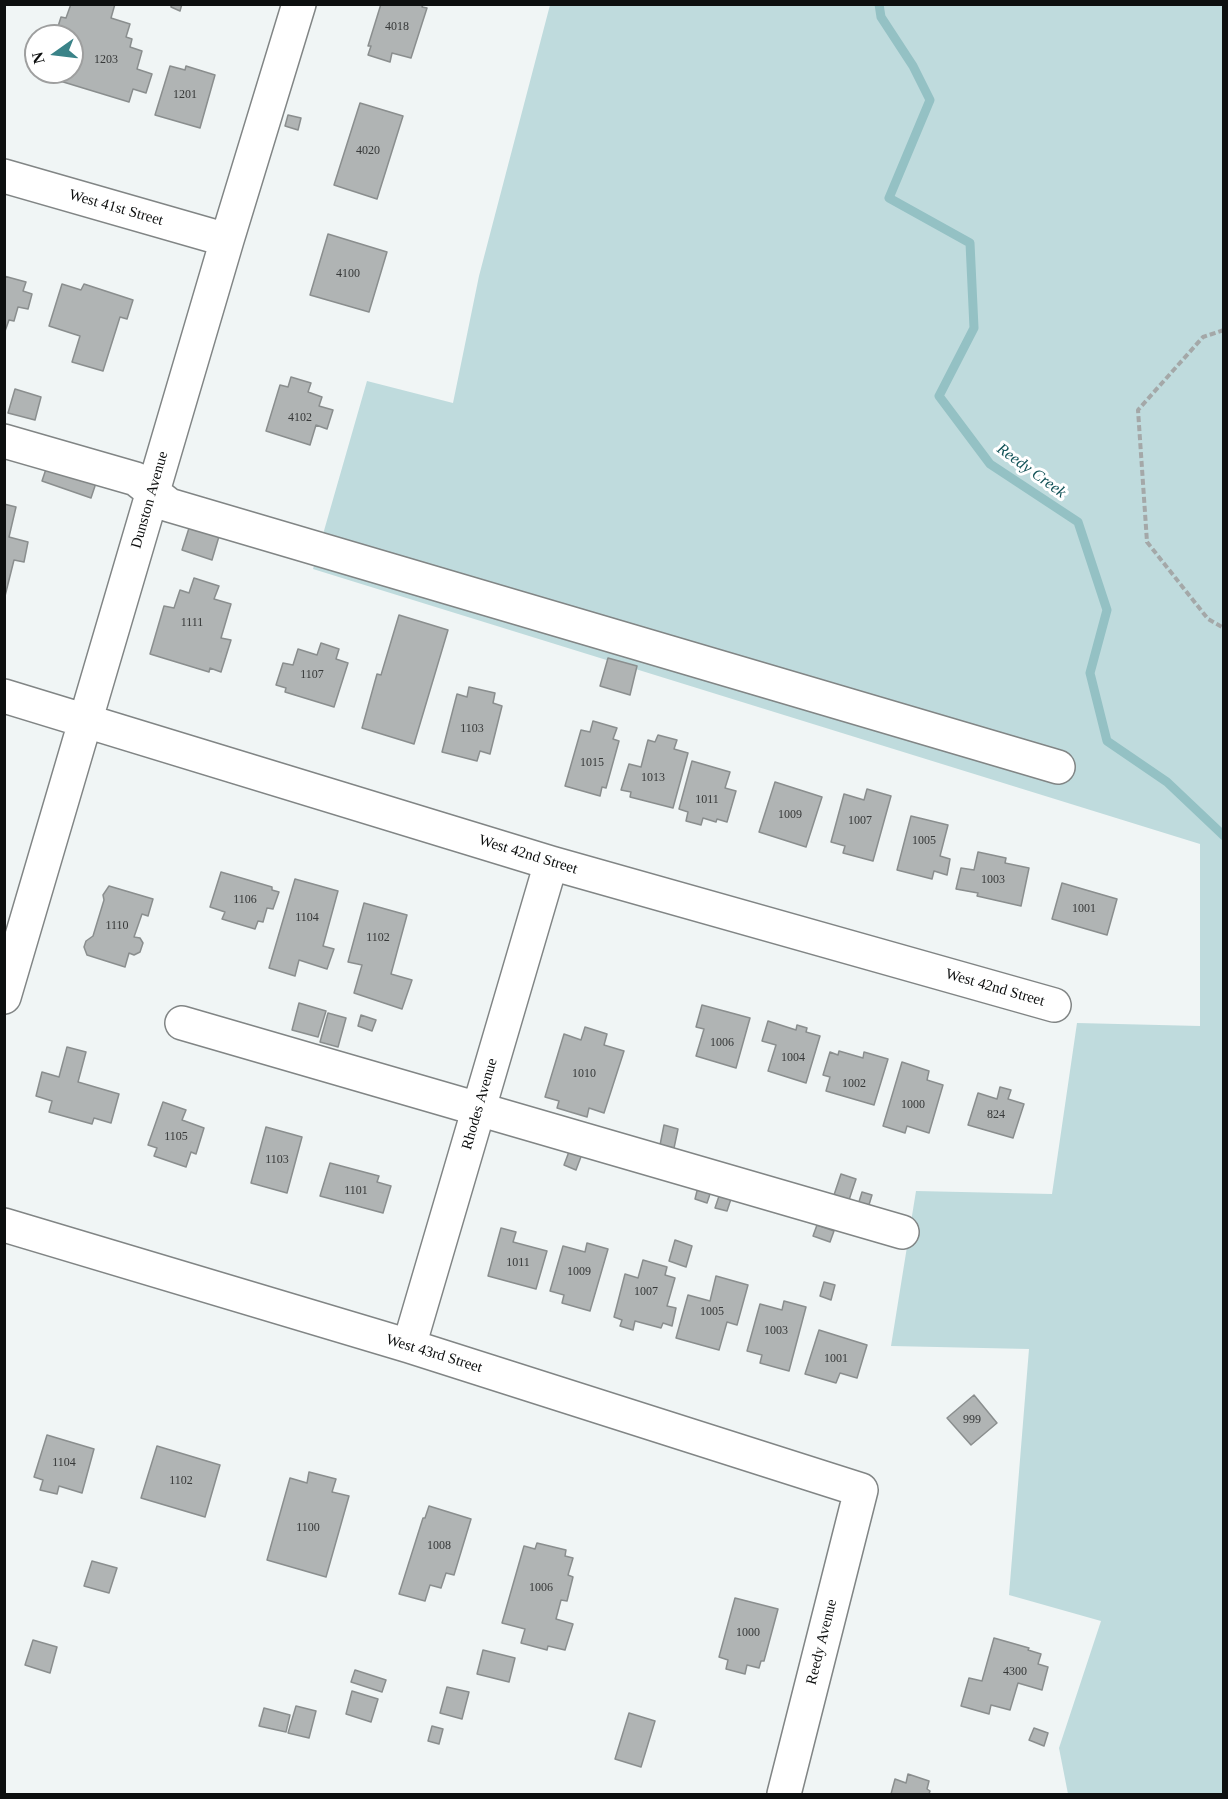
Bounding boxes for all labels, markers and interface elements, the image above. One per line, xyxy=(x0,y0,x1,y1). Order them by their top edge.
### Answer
house number: 4018 xyxy=(385,20,409,34)
north arrow xyxy=(24,24,84,84)
text: N xyxy=(28,50,48,66)
house number: 1203 xyxy=(94,53,118,67)
house number: 1201 xyxy=(173,88,197,102)
house number: 4020 xyxy=(356,144,380,158)
street label: West 41st Street xyxy=(67,186,165,230)
house number: 4100 xyxy=(336,267,360,281)
house number: 4102 xyxy=(288,411,312,425)
water label: Reedy Creek xyxy=(993,440,1069,502)
street label: Dunston Avenue xyxy=(128,449,172,551)
house number: 1111 xyxy=(181,616,203,630)
house number: 1107 xyxy=(300,668,324,682)
house number: 1103 xyxy=(460,722,484,736)
house number: 1015 xyxy=(580,756,604,770)
house number: 1013 xyxy=(641,771,665,785)
house number: 1011 xyxy=(695,793,719,807)
house number: 1009 xyxy=(778,808,802,822)
house number: 1007 xyxy=(848,814,872,828)
street label: West 42nd Street xyxy=(477,831,579,879)
house number: 1005 xyxy=(912,834,936,848)
house number: 1003 xyxy=(981,873,1005,887)
house number: 1106 xyxy=(233,893,257,907)
house number: 1001 xyxy=(1072,902,1096,916)
house number: 1104 xyxy=(295,911,319,925)
house number: 1110 xyxy=(105,919,129,933)
house number: 1102 xyxy=(366,931,390,945)
street label: West 42nd Street xyxy=(943,965,1047,1011)
house number: 1006 xyxy=(710,1036,734,1050)
house number: 1004 xyxy=(781,1051,805,1065)
street label: Rhodes Avenue xyxy=(458,1056,502,1152)
house number: 1010 xyxy=(572,1067,596,1081)
house number: 1002 xyxy=(842,1077,866,1091)
house number: 1000 xyxy=(901,1098,925,1112)
house number: 824 xyxy=(987,1108,1005,1122)
house number: 1105 xyxy=(164,1130,188,1144)
house number: 1103 xyxy=(265,1153,289,1167)
house number: 1101 xyxy=(344,1184,368,1198)
house number: 1011 xyxy=(506,1256,530,1270)
house number: 1009 xyxy=(567,1265,591,1279)
house number: 1007 xyxy=(634,1285,658,1299)
house number: 1005 xyxy=(700,1305,724,1319)
house number: 1003 xyxy=(764,1324,788,1338)
street label: West 43rd Street xyxy=(384,1331,484,1377)
house number: 1001 xyxy=(824,1352,848,1366)
house number: 999 xyxy=(963,1413,981,1427)
house number: 1104 xyxy=(52,1456,76,1470)
house number: 1102 xyxy=(169,1474,193,1488)
house number: 1100 xyxy=(296,1521,320,1535)
house number: 1008 xyxy=(427,1539,451,1553)
house number: 1006 xyxy=(529,1581,553,1595)
street label: Reedy Avenue xyxy=(803,1597,841,1687)
house number: 1000 xyxy=(736,1626,760,1640)
house number: 4300 xyxy=(1003,1665,1027,1679)

